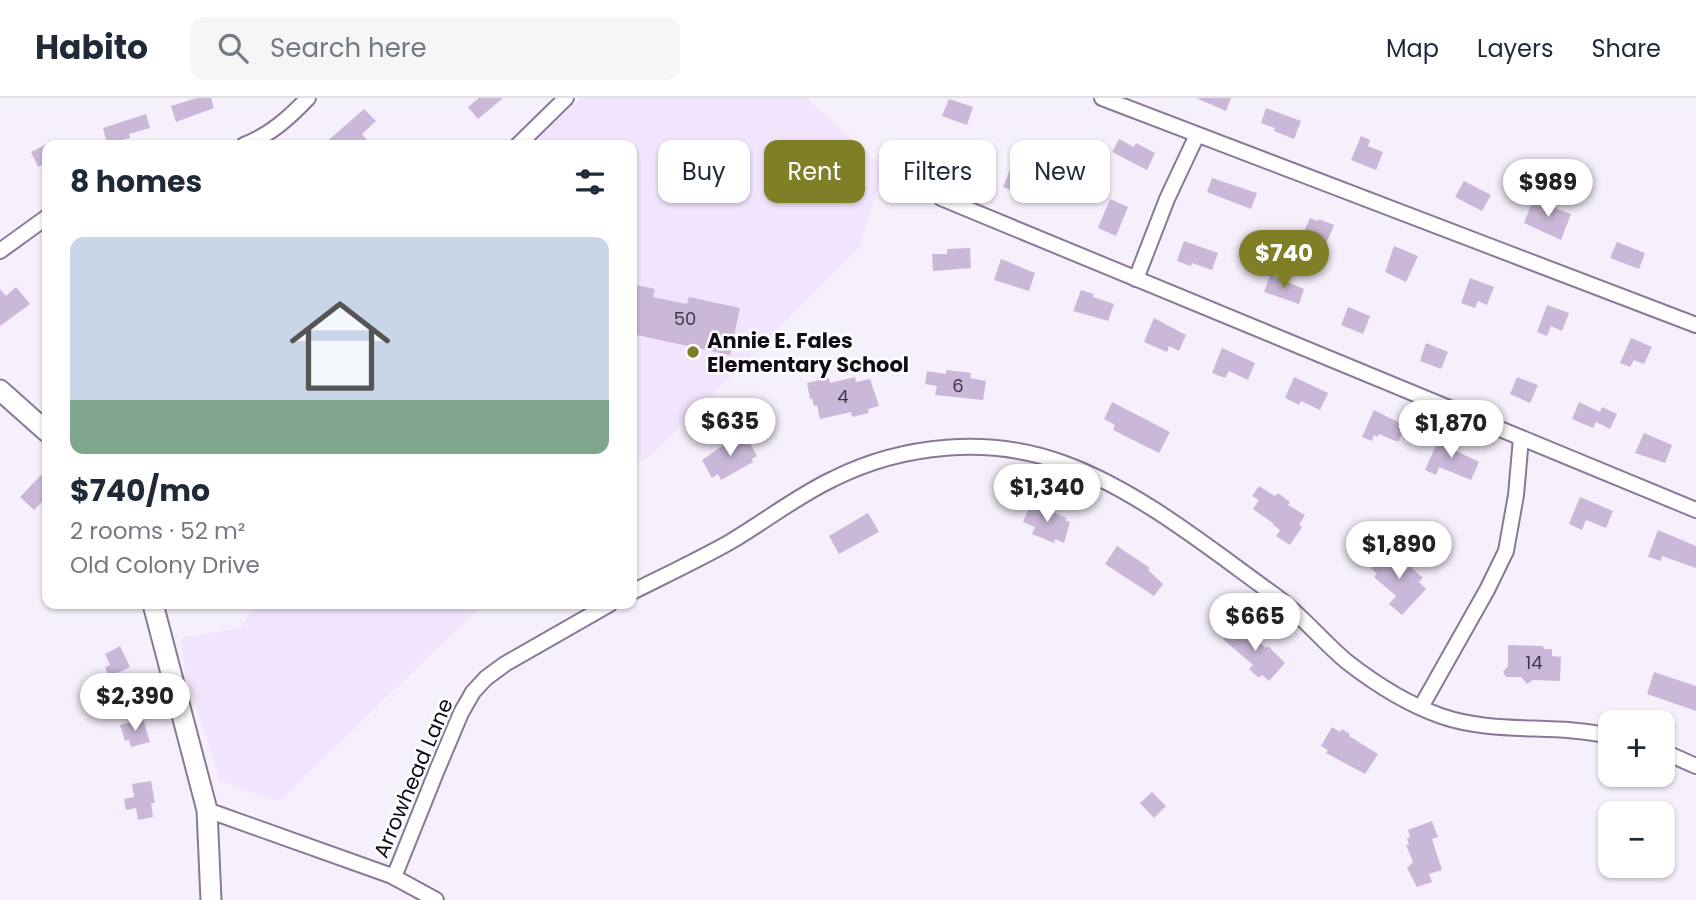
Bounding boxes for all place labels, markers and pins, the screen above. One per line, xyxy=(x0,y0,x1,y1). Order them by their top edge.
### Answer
pin: $989 xyxy=(1507,159,1589,219)
pin: $740 xyxy=(1243,230,1325,290)
place label: Annie E. Fales Elementary School xyxy=(707,326,909,379)
marker: Annie E. Fales Elementary School xyxy=(685,344,701,360)
pin: $635 xyxy=(689,398,771,458)
pin: $1,870 xyxy=(1394,400,1508,460)
pin: $1,340 xyxy=(990,464,1104,524)
pin: $1,890 xyxy=(1342,522,1456,581)
pin: $665 xyxy=(1214,594,1296,653)
pin: $2,390 xyxy=(78,674,192,733)

